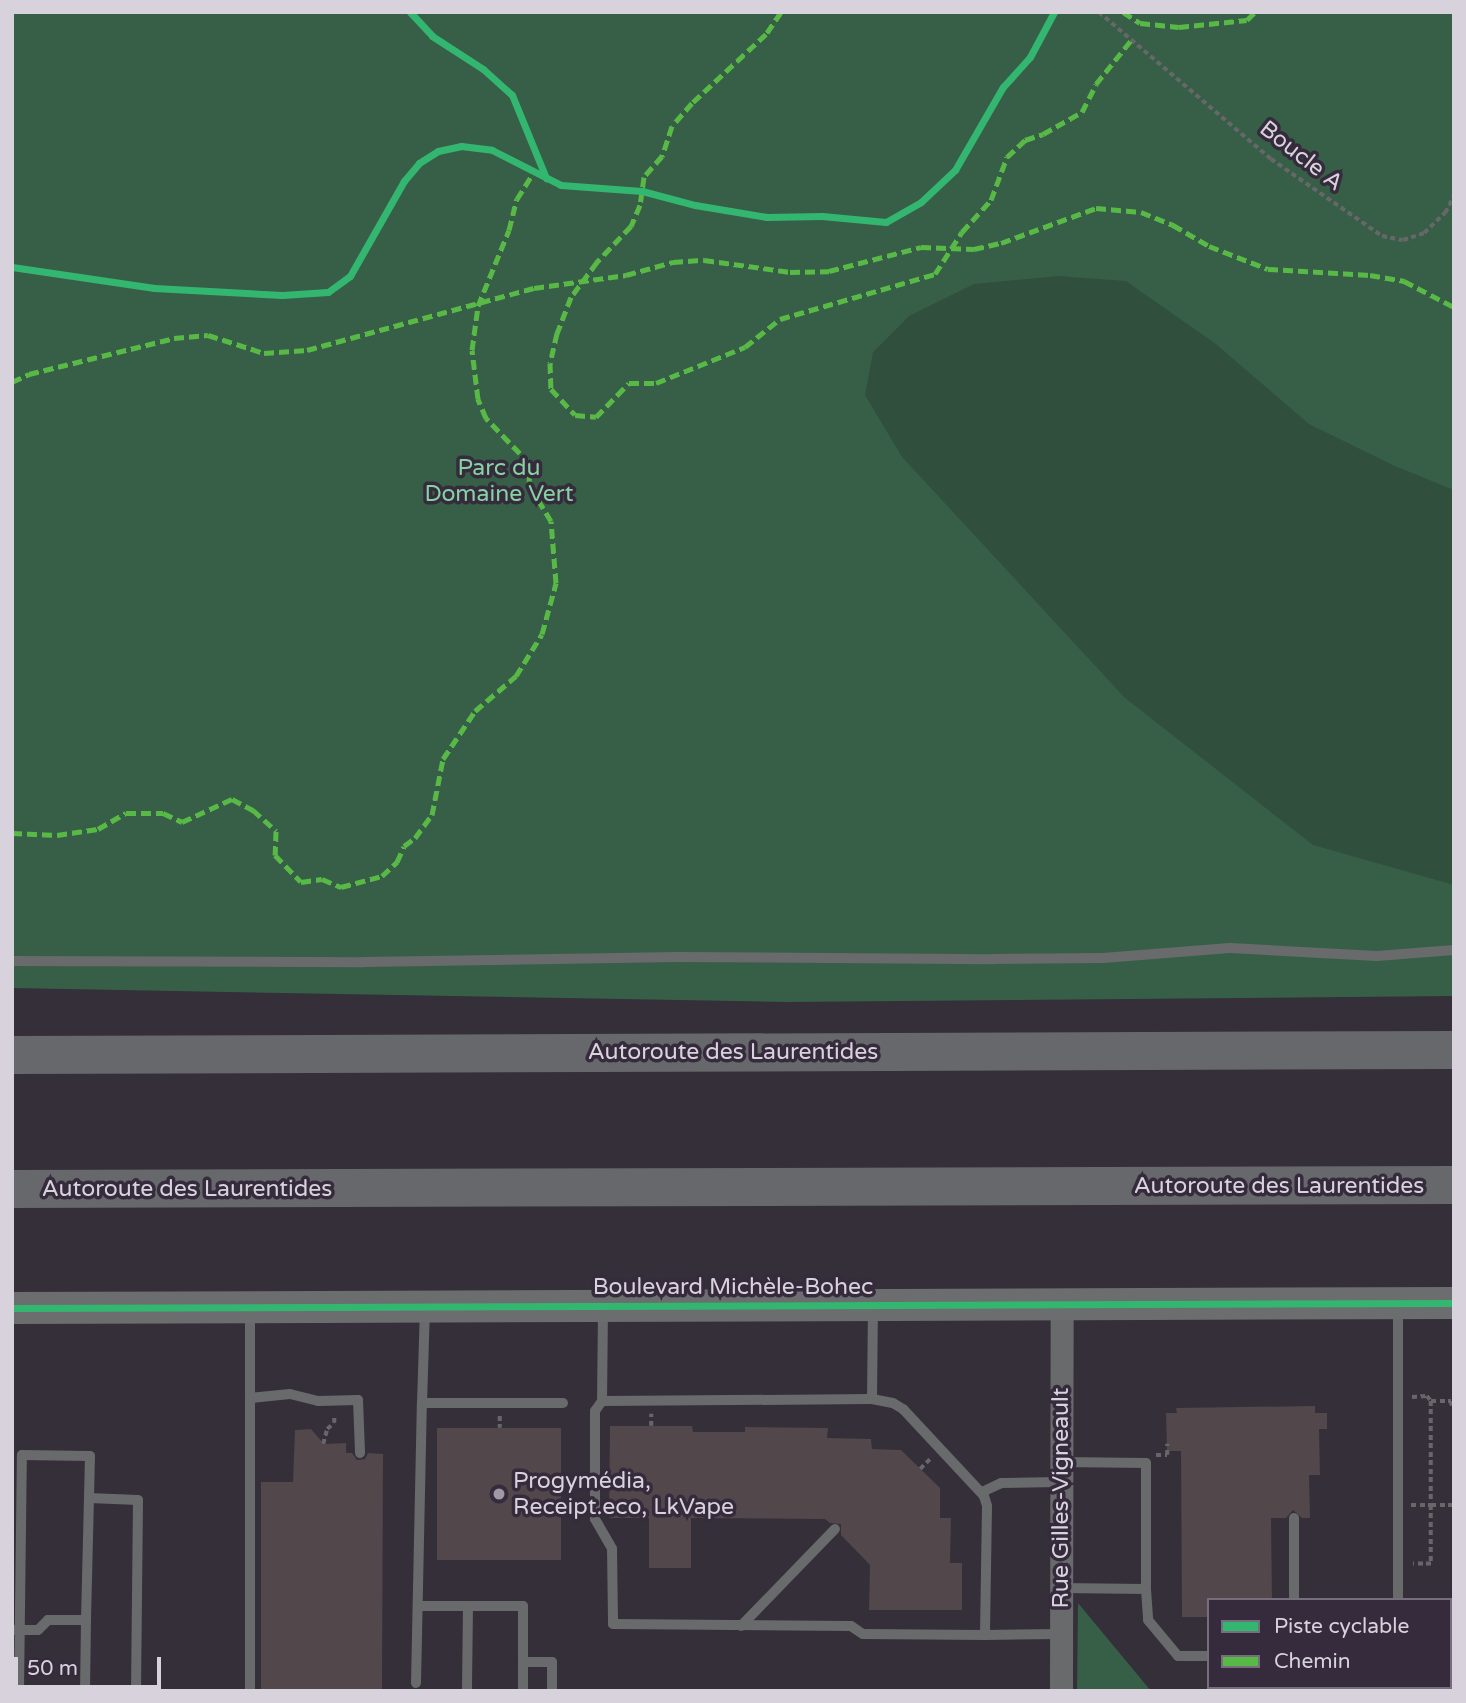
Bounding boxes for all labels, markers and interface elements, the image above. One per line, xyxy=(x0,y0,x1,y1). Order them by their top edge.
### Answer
street label: Boucle A xyxy=(1254,115,1348,197)
park label: Parc du Domaine Vert xyxy=(425,454,573,508)
street label: Autoroute des Laurentides xyxy=(588,1038,878,1066)
street label: Autoroute des Laurentides xyxy=(1134,1172,1424,1200)
street label: Autoroute des Laurentides xyxy=(42,1175,332,1203)
street label: Boulevard Michèle-Bohec xyxy=(593,1273,873,1301)
street label: Rue Gilles-Vigneault xyxy=(1047,1387,1075,1609)
place label: Progymédia, Receipt.eco, LkVape xyxy=(513,1467,734,1521)
marker: Progymédia, Receipt.eco, LkVape xyxy=(491,1486,507,1502)
legend xyxy=(1207,1598,1452,1689)
text: Piste cyclable xyxy=(1274,1614,1409,1639)
scale bar xyxy=(18,1644,164,1688)
text: Chemin xyxy=(1274,1649,1351,1674)
text: 50 m xyxy=(27,1656,78,1681)

